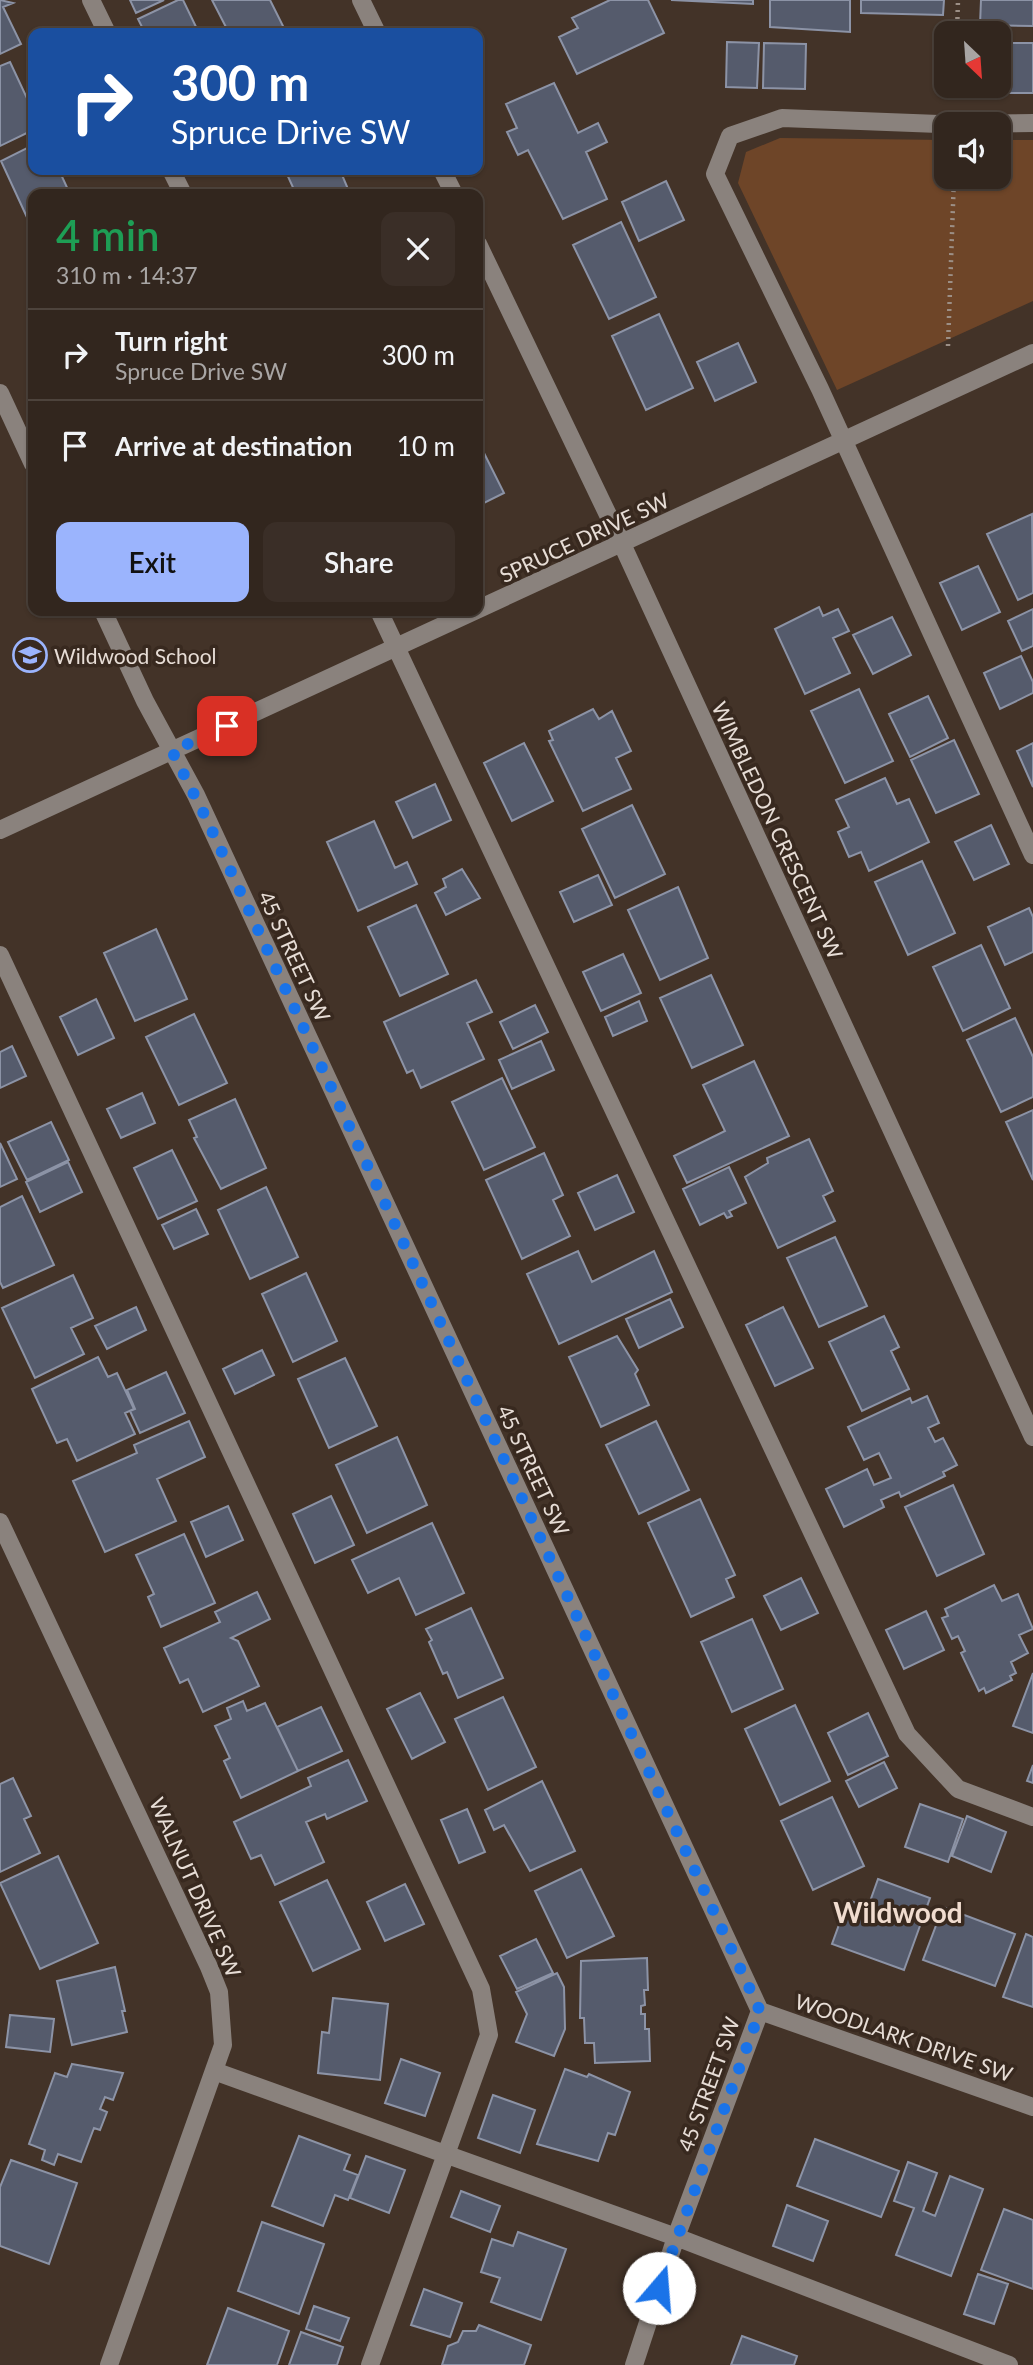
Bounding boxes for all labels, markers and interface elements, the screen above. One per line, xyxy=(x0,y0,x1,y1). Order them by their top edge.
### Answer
north arrow xyxy=(934,21,1012,98)
map controls xyxy=(934,21,1011,189)
text: 300 m xyxy=(171,53,309,111)
icon: right xyxy=(56,56,147,147)
text: Spruce Drive SW xyxy=(171,112,410,151)
button: sound xyxy=(934,112,1011,189)
text: 4 min xyxy=(56,210,160,260)
button: close xyxy=(381,212,455,286)
text: 310 m · 14:37 xyxy=(56,261,198,289)
text: Turn right xyxy=(115,325,228,357)
icon: right xyxy=(56,336,94,374)
text: 300 m xyxy=(382,339,455,371)
text: Spruce Drive SW xyxy=(115,357,287,385)
icon: arrive xyxy=(56,427,94,465)
text: Arrive at destination xyxy=(115,430,352,462)
text: 10 m xyxy=(397,430,455,462)
street label: SPRUCE DRIVE SW xyxy=(495,487,673,587)
button: Exit xyxy=(56,522,249,602)
button: Share xyxy=(263,522,455,602)
school or university icon: Wildwood School xyxy=(11,636,49,674)
place label: Wildwood School xyxy=(54,643,217,668)
pin xyxy=(197,696,257,756)
street label: WIMBLEDON CRESCENT SW xyxy=(707,697,849,963)
icon: arrive xyxy=(208,707,246,745)
street label: 45 STREET SW xyxy=(254,887,336,1025)
street label: 45 STREET SW xyxy=(493,1401,575,1539)
street label: WALNUT DRIVE SW xyxy=(145,1793,247,1981)
district label: Wildwood xyxy=(833,1895,963,1929)
street label: WOODLARK DRIVE SW xyxy=(792,1988,1016,2086)
street label: 45 STREET SW xyxy=(672,2013,744,2155)
position arrow xyxy=(622,2251,696,2325)

